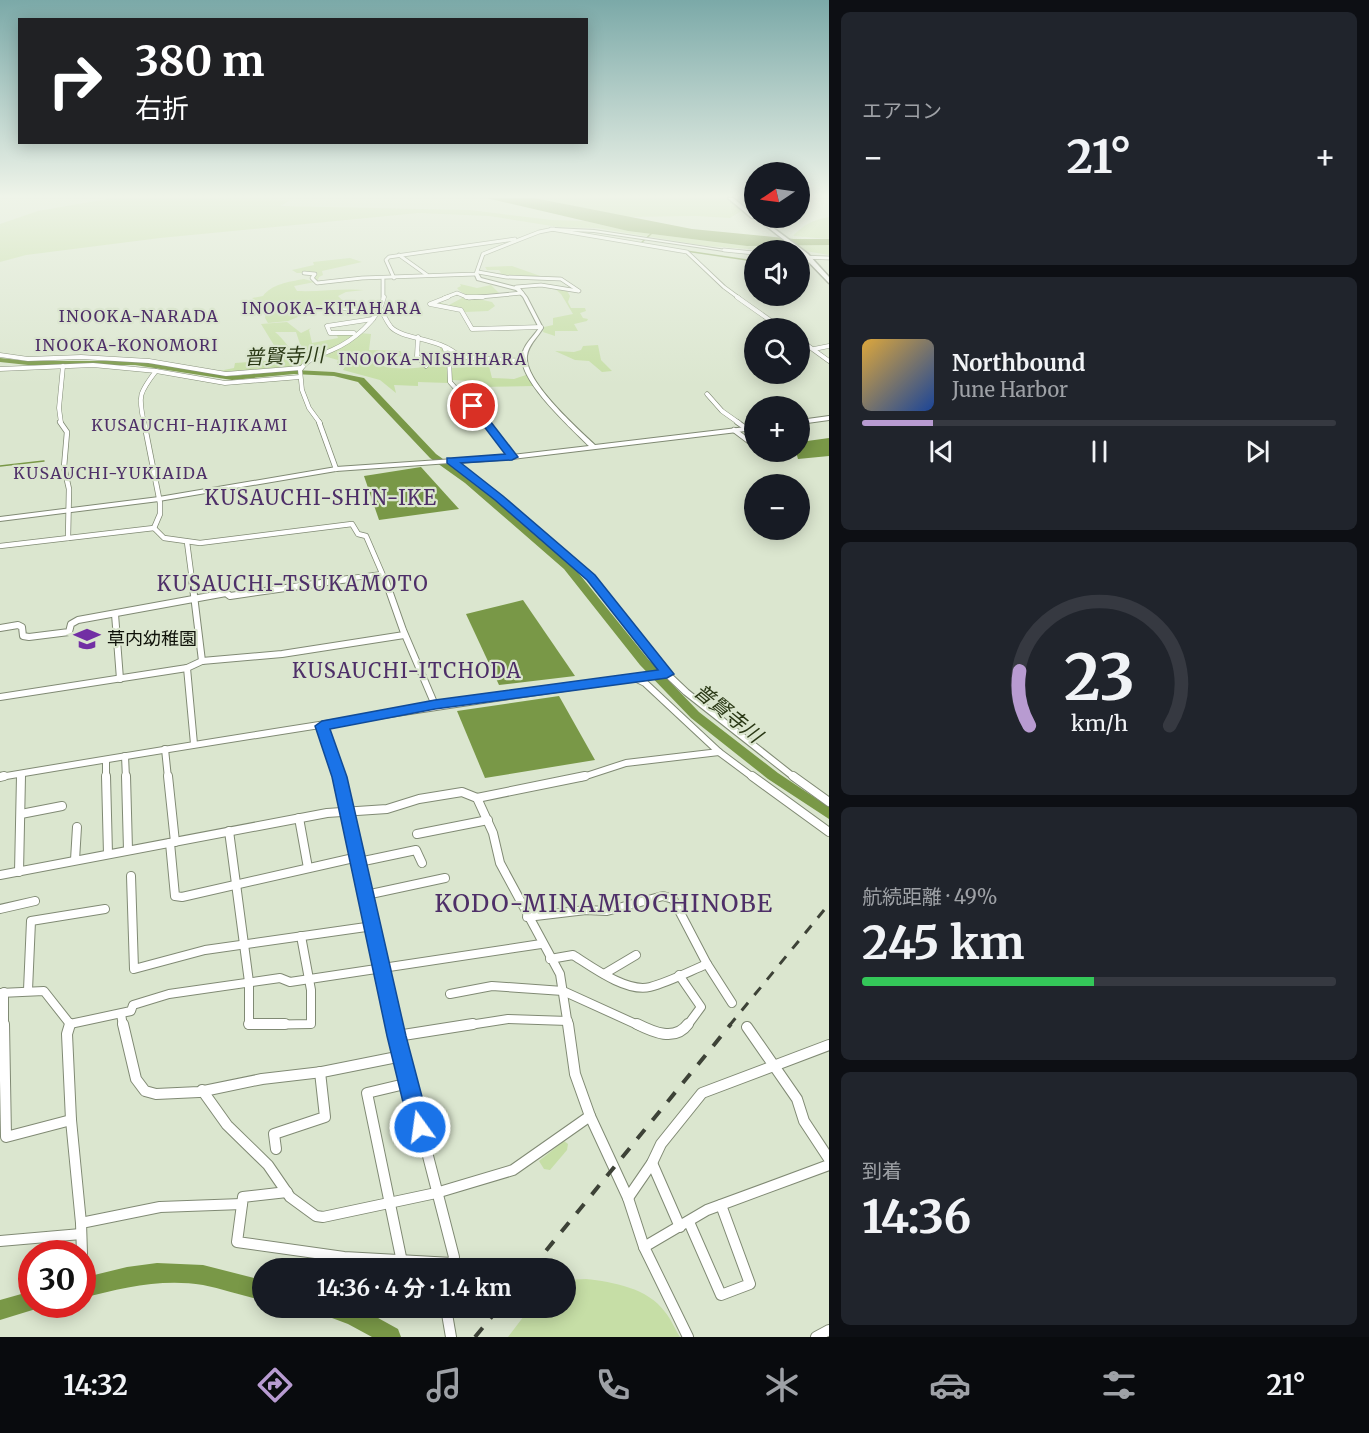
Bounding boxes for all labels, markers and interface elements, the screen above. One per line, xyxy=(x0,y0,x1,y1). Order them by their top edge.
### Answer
text: 380 m xyxy=(135,35,264,87)
icon: right xyxy=(36,42,114,120)
text: 右折 xyxy=(135,91,189,125)
text: エアコン xyxy=(862,98,942,123)
text: 21° xyxy=(1066,129,1132,185)
text: − xyxy=(862,137,884,178)
text: + xyxy=(1314,137,1336,178)
north arrow xyxy=(744,162,810,228)
map controls xyxy=(744,162,810,540)
button: sound xyxy=(744,240,810,306)
district label: INOOKA-KITAHARA xyxy=(242,298,422,318)
district label: INOOKA-NARADA xyxy=(59,306,219,326)
button: search xyxy=(744,318,810,384)
district label: INOOKA-KONOMORI xyxy=(35,335,219,355)
water label: 普賢寺川 xyxy=(244,342,326,369)
district label: INOOKA-NISHIHARA xyxy=(338,349,528,369)
text: Northbound xyxy=(952,349,1085,377)
text: June Harbor xyxy=(952,377,1068,402)
pin xyxy=(447,380,498,431)
icon: arrive xyxy=(456,389,489,422)
button: + xyxy=(744,396,810,462)
district label: KUSAUCHI-HAJIKAMI xyxy=(91,415,289,435)
icon: previous xyxy=(925,435,958,468)
icon: pause xyxy=(1083,435,1116,468)
icon: next xyxy=(1241,435,1274,468)
district label: KUSAUCHI-YUKIAIDA xyxy=(13,463,209,483)
button: − xyxy=(744,474,810,540)
district label: KUSAUCHI-SHIN-IKE xyxy=(205,485,437,510)
district label: KUSAUCHI-TSUKAMOTO xyxy=(157,571,429,596)
school or university icon: 草内幼稚園 xyxy=(72,624,102,654)
place label: 草内幼稚園 xyxy=(107,627,197,650)
text: 23 xyxy=(1064,639,1134,717)
district label: KUSAUCHI-ITCHODA xyxy=(292,658,522,683)
water label: 普賢寺川 xyxy=(689,678,769,749)
text: km/h xyxy=(1071,710,1127,737)
text: 航続距離 · 49% xyxy=(862,884,997,909)
district label: KODO-MINAMIOCHINOBE xyxy=(434,888,774,919)
text: 245 km xyxy=(862,915,1024,971)
position arrow xyxy=(388,1095,452,1159)
text: 到着 xyxy=(862,1158,902,1183)
text: 14:36 xyxy=(862,1189,971,1245)
speed limit sign: 30 xyxy=(18,1240,96,1318)
text: 14:36 · 4 分 · 1.4 km xyxy=(317,1274,511,1302)
icon: directions xyxy=(254,1364,296,1406)
icon: music xyxy=(423,1364,465,1406)
icon: phone xyxy=(592,1364,634,1406)
icon: climate xyxy=(761,1364,803,1406)
icon: car xyxy=(929,1364,971,1406)
icon: filters xyxy=(1098,1364,1140,1406)
text: 14:32 xyxy=(63,1368,128,1402)
text: 21° xyxy=(1267,1368,1306,1402)

